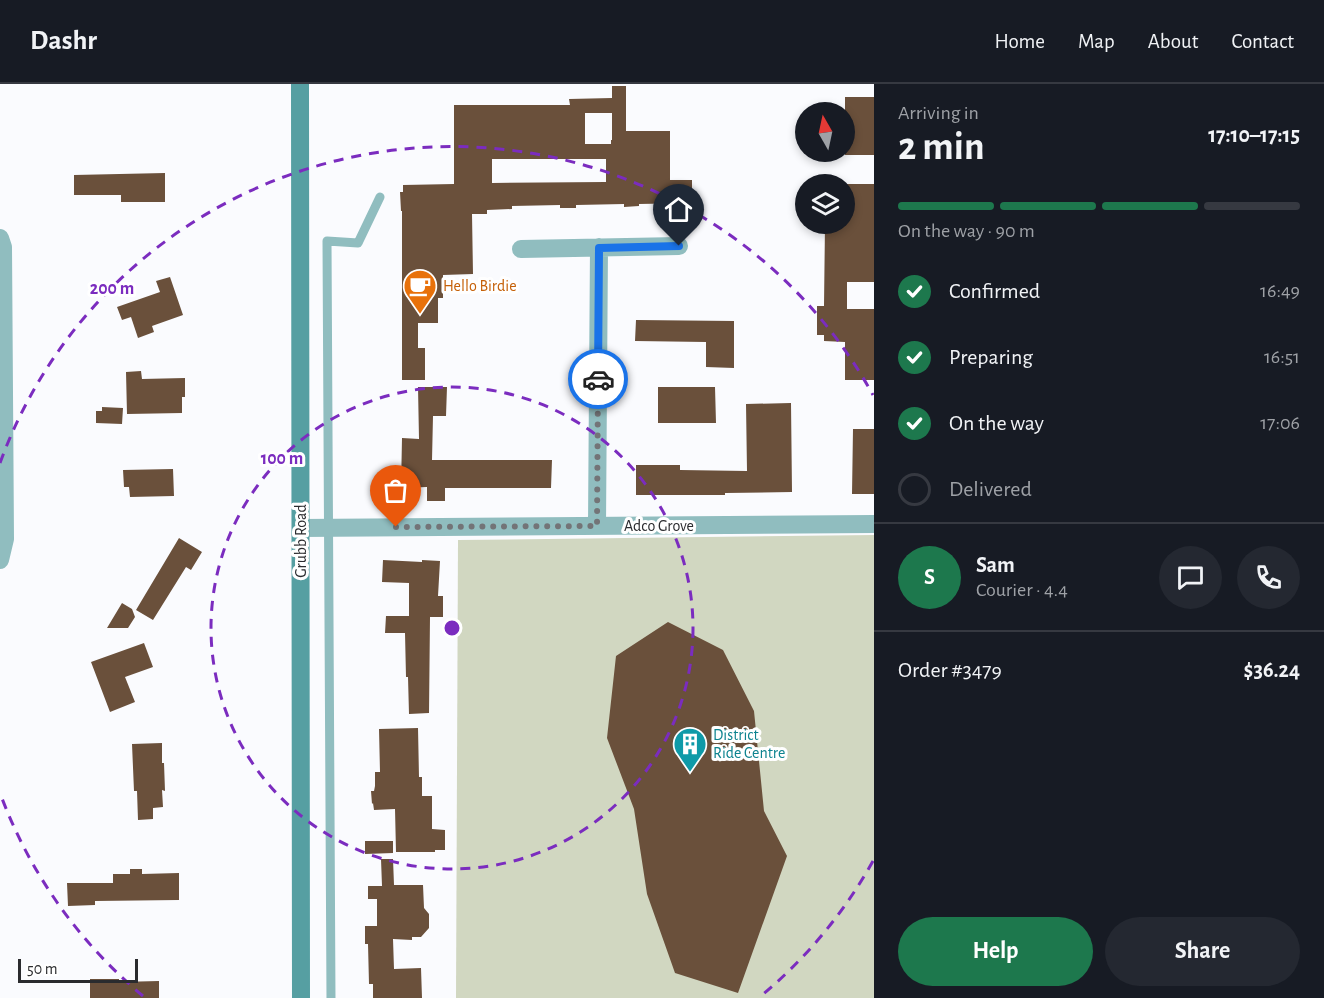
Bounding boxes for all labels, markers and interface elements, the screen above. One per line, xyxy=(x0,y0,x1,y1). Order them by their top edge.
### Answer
text: Dashr xyxy=(30,27,97,55)
text: Home xyxy=(994,31,1045,52)
text: Map xyxy=(1078,31,1115,52)
text: About xyxy=(1148,31,1198,52)
text: Contact xyxy=(1231,31,1294,52)
north arrow xyxy=(795,102,855,162)
map controls xyxy=(795,102,855,234)
text: Arriving in xyxy=(898,103,979,123)
text: 17:10–17:15 xyxy=(1208,124,1300,146)
text: 2 min xyxy=(898,128,985,167)
button: layers xyxy=(795,174,855,234)
pin xyxy=(653,184,704,246)
icon: home xyxy=(662,193,695,226)
text: On the way · 90 m xyxy=(898,221,1035,241)
cafe icon: Hello Birdie xyxy=(402,268,438,315)
icon: check xyxy=(898,275,931,308)
place label: Hello Birdie xyxy=(443,278,517,294)
text: 200 m xyxy=(90,280,134,298)
text: Confirmed xyxy=(949,280,1040,302)
text: 16:49 xyxy=(1260,281,1300,301)
icon: check xyxy=(898,341,931,374)
text: Preparing xyxy=(949,346,1033,368)
text: 16:51 xyxy=(1264,347,1300,367)
courier xyxy=(568,349,628,409)
icon: car xyxy=(582,363,615,396)
icon: check xyxy=(898,407,931,440)
text: On the way xyxy=(949,412,1044,434)
text: 17:06 xyxy=(1260,413,1300,433)
text: 100 m xyxy=(261,450,303,468)
pin xyxy=(370,465,421,527)
icon: bag xyxy=(379,474,412,507)
text: Delivered xyxy=(949,478,1032,500)
street label: Grubb Road xyxy=(293,504,309,578)
street label: Adco Grove xyxy=(624,518,694,534)
button: chat xyxy=(1159,546,1222,609)
button: phone xyxy=(1237,546,1300,609)
text: Sam xyxy=(976,554,1015,576)
text: S xyxy=(924,566,935,588)
text: Courier · 4.4 xyxy=(976,580,1068,600)
centre of rings xyxy=(442,618,462,638)
text: Order #3479 xyxy=(898,659,1002,681)
text: $36.24 xyxy=(1244,659,1300,681)
building icon: District Ride Centre xyxy=(672,726,708,773)
place label: District Ride Centre xyxy=(713,727,785,761)
button: Help xyxy=(898,917,1093,986)
button: Share xyxy=(1105,917,1300,986)
scale bar xyxy=(18,956,138,984)
text: 50 m xyxy=(27,961,58,977)

